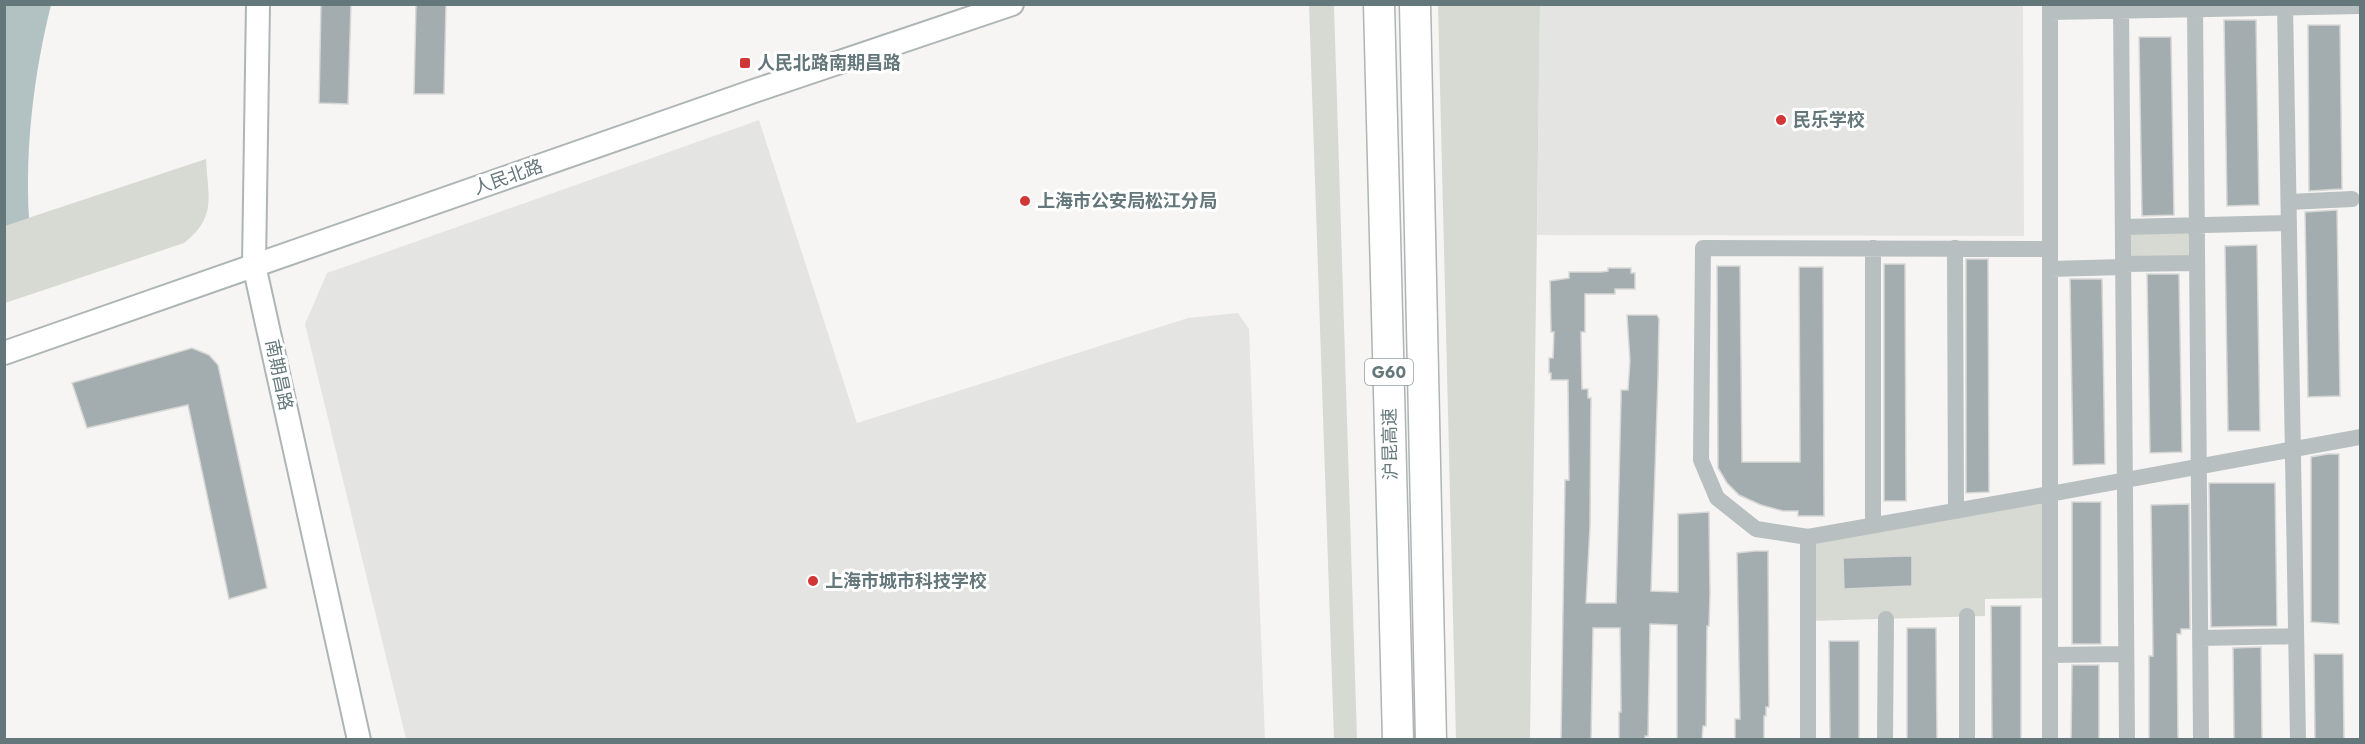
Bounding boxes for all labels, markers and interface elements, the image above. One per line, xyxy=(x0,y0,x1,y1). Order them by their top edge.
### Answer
place label: 人民北路南期昌路 xyxy=(757,50,901,76)
marker: 人民北路南期昌路 xyxy=(738,56,752,70)
place label: 民乐学校 xyxy=(1793,107,1865,133)
marker: 民乐学校 xyxy=(1774,113,1788,127)
street label: 人民北路 xyxy=(470,153,546,201)
place label: 上海市公安局松江分局 xyxy=(1037,188,1217,214)
marker: 上海市公安局松江分局 xyxy=(1018,194,1032,208)
street label: 南期昌路 xyxy=(259,337,299,413)
road number: G60 xyxy=(1365,359,1413,385)
street label: 沪昆高速 xyxy=(1376,408,1404,480)
place label: 上海市城市科技学校 xyxy=(825,568,987,594)
marker: 上海市城市科技学校 xyxy=(806,574,820,588)

